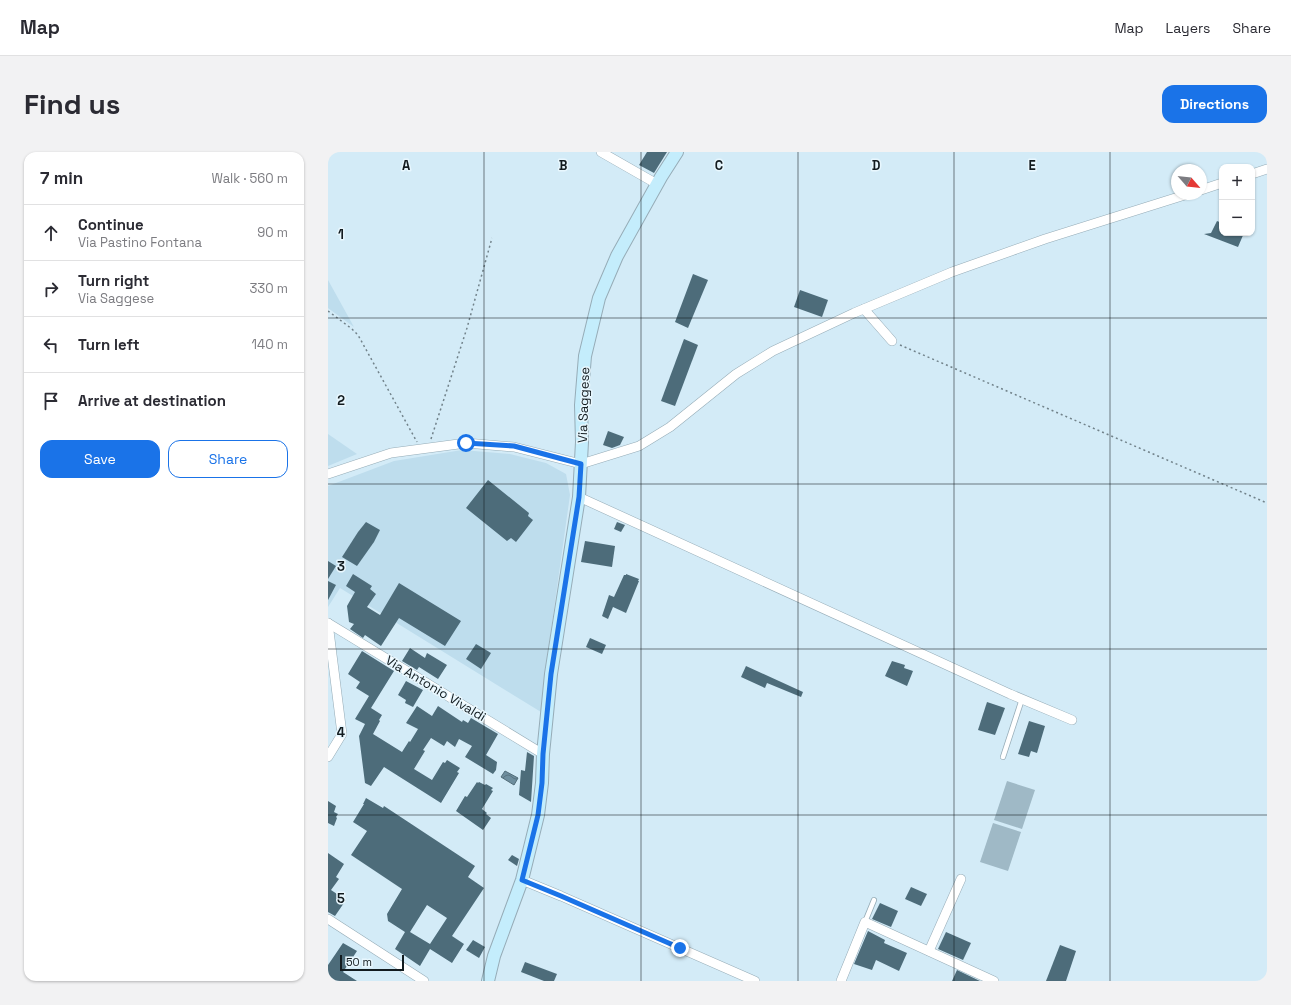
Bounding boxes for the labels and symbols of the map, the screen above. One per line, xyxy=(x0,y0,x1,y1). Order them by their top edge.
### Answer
text: A xyxy=(402,157,411,174)
text: B xyxy=(559,157,568,174)
text: C xyxy=(715,157,723,174)
text: D xyxy=(872,157,881,174)
text: E xyxy=(1028,157,1036,174)
north arrow xyxy=(1171,164,1207,200)
text: 1 xyxy=(338,226,344,243)
street label: Via Saggese xyxy=(574,367,593,443)
text: 2 xyxy=(337,392,345,409)
route start xyxy=(457,434,475,452)
text: 3 xyxy=(337,558,345,575)
street label: Via Antonio Vivaldi xyxy=(382,652,489,725)
text: 4 xyxy=(337,724,345,741)
text: 5 xyxy=(337,890,345,907)
route end xyxy=(671,939,689,957)
scale bar xyxy=(340,953,404,972)

